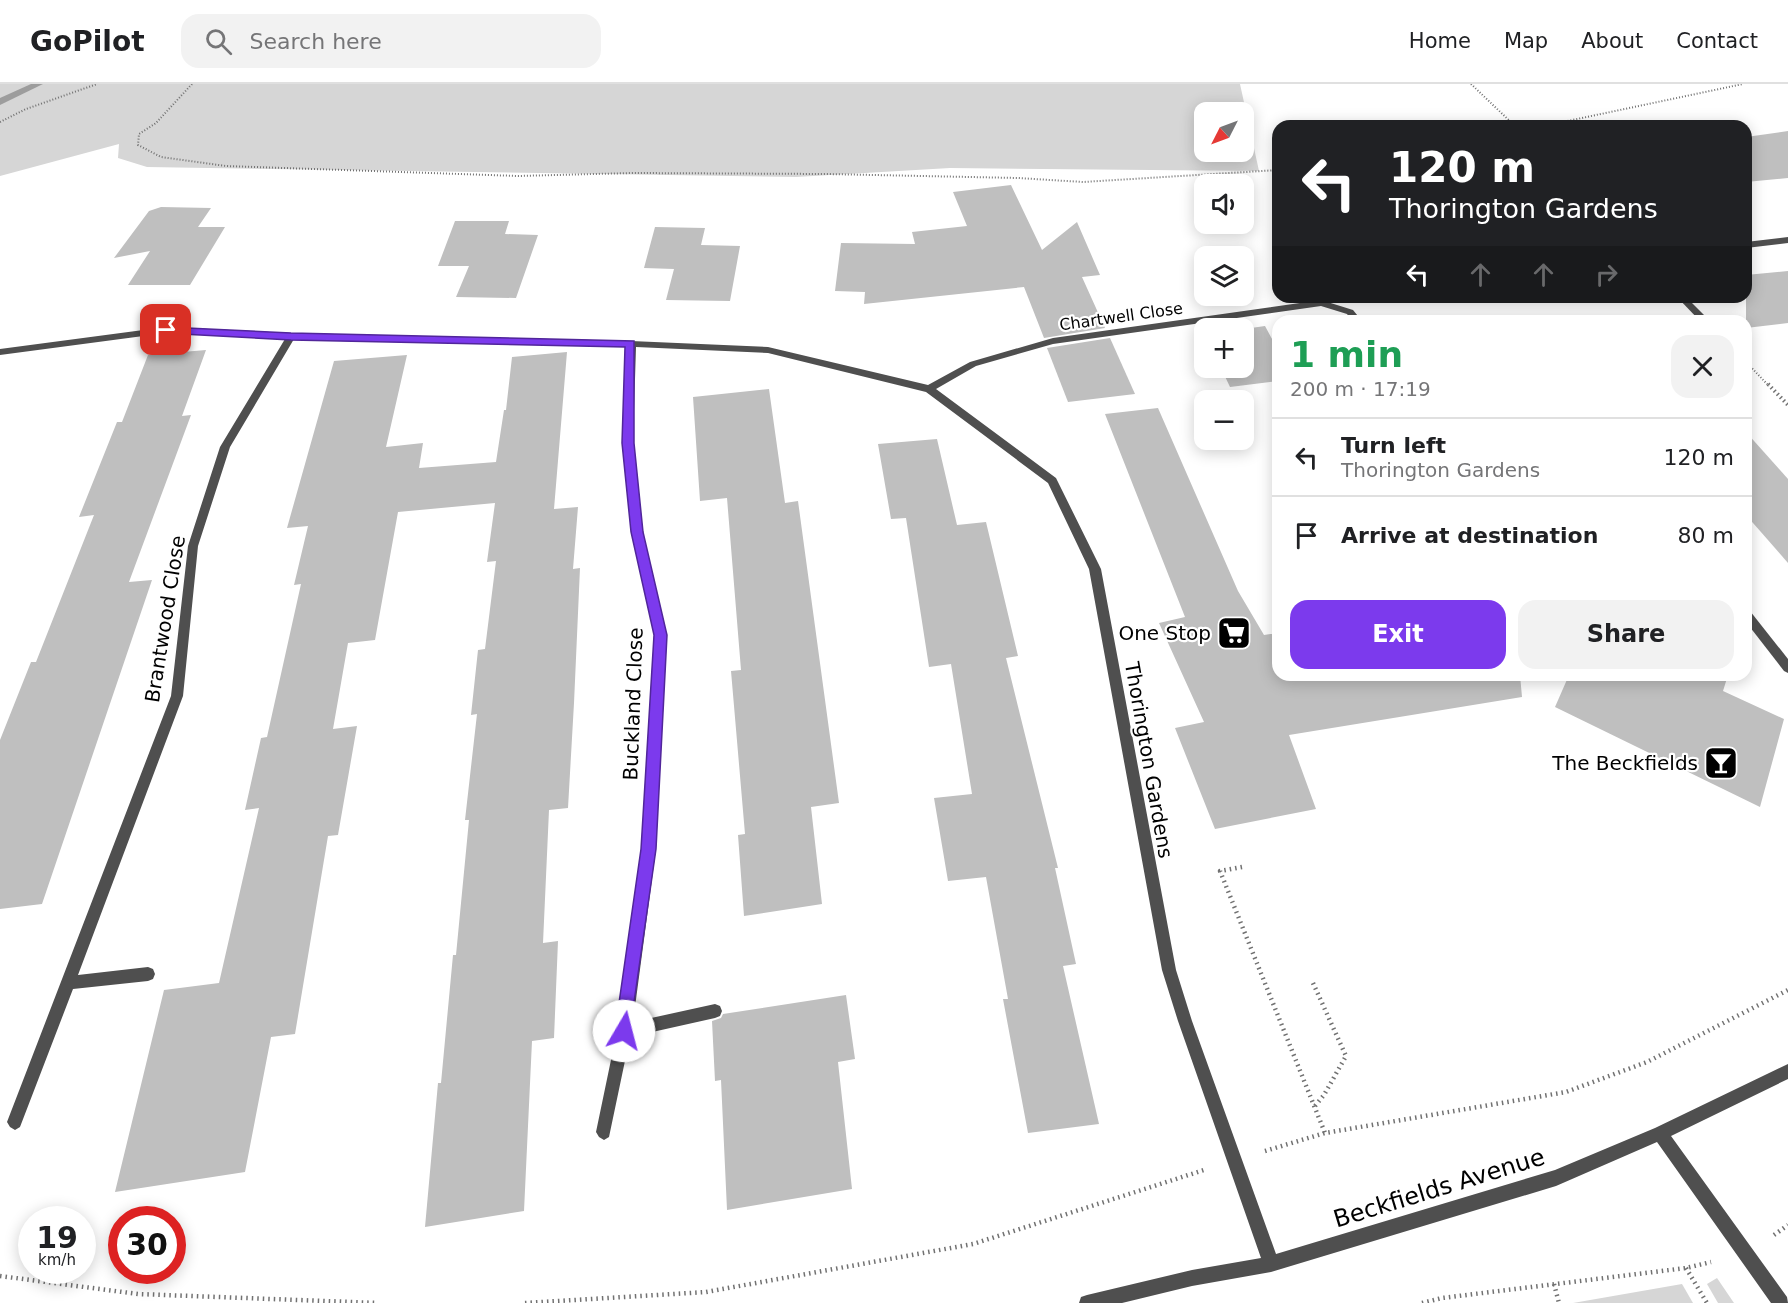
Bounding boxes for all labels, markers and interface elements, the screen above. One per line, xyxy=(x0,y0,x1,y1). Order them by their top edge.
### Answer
search box xyxy=(181,14,601,68)
text: GoPilot xyxy=(30,25,145,58)
icon: search xyxy=(202,25,235,58)
text: Search here xyxy=(250,29,382,54)
text: Home xyxy=(1409,29,1471,53)
text: Map xyxy=(1504,29,1548,53)
text: About xyxy=(1581,29,1643,53)
text: Contact xyxy=(1676,29,1758,53)
north arrow xyxy=(1194,102,1254,162)
map controls xyxy=(1194,102,1254,450)
text: 120 m xyxy=(1389,143,1535,192)
icon: left xyxy=(1290,144,1368,222)
button: sound xyxy=(1194,174,1254,234)
text: Thorington Gardens xyxy=(1389,193,1658,224)
button: layers xyxy=(1194,246,1254,306)
icon: left xyxy=(1401,258,1434,291)
icon: ahead xyxy=(1464,258,1497,291)
icon: ahead xyxy=(1527,258,1560,291)
icon: right xyxy=(1590,258,1623,291)
street label: Chartwell Close xyxy=(1058,298,1184,335)
pin xyxy=(140,304,191,355)
icon: arrive xyxy=(149,313,182,346)
button: + xyxy=(1194,318,1254,378)
text: 1 min xyxy=(1290,334,1403,375)
button: close xyxy=(1671,335,1734,398)
text: 200 m · 17:19 xyxy=(1290,377,1431,401)
button: − xyxy=(1194,390,1254,450)
text: Turn left xyxy=(1341,433,1446,458)
icon: left xyxy=(1290,441,1323,474)
text: 120 m xyxy=(1664,445,1734,470)
text: Thorington Gardens xyxy=(1341,458,1540,482)
icon: arrive xyxy=(1290,519,1323,552)
text: Arrive at destination xyxy=(1341,523,1598,548)
text: 80 m xyxy=(1678,523,1734,548)
street label: Brantwood Close xyxy=(140,534,190,704)
button: Exit xyxy=(1290,600,1506,669)
button: Share xyxy=(1518,600,1734,669)
supermarket icon: One Stop xyxy=(1216,615,1252,651)
place label: One Stop xyxy=(1118,621,1211,645)
street label: Buckland Close xyxy=(618,627,648,781)
street label: Thorington Gardens xyxy=(1120,659,1178,860)
bar icon: The Beckfields xyxy=(1703,745,1739,781)
place label: The Beckfields xyxy=(1551,751,1698,775)
position arrow xyxy=(592,999,656,1063)
street label: Beckfields Avenue xyxy=(1330,1143,1548,1233)
speed limit sign: 30 xyxy=(108,1206,186,1284)
text: 19 xyxy=(36,1220,78,1255)
text: km/h xyxy=(38,1251,76,1269)

